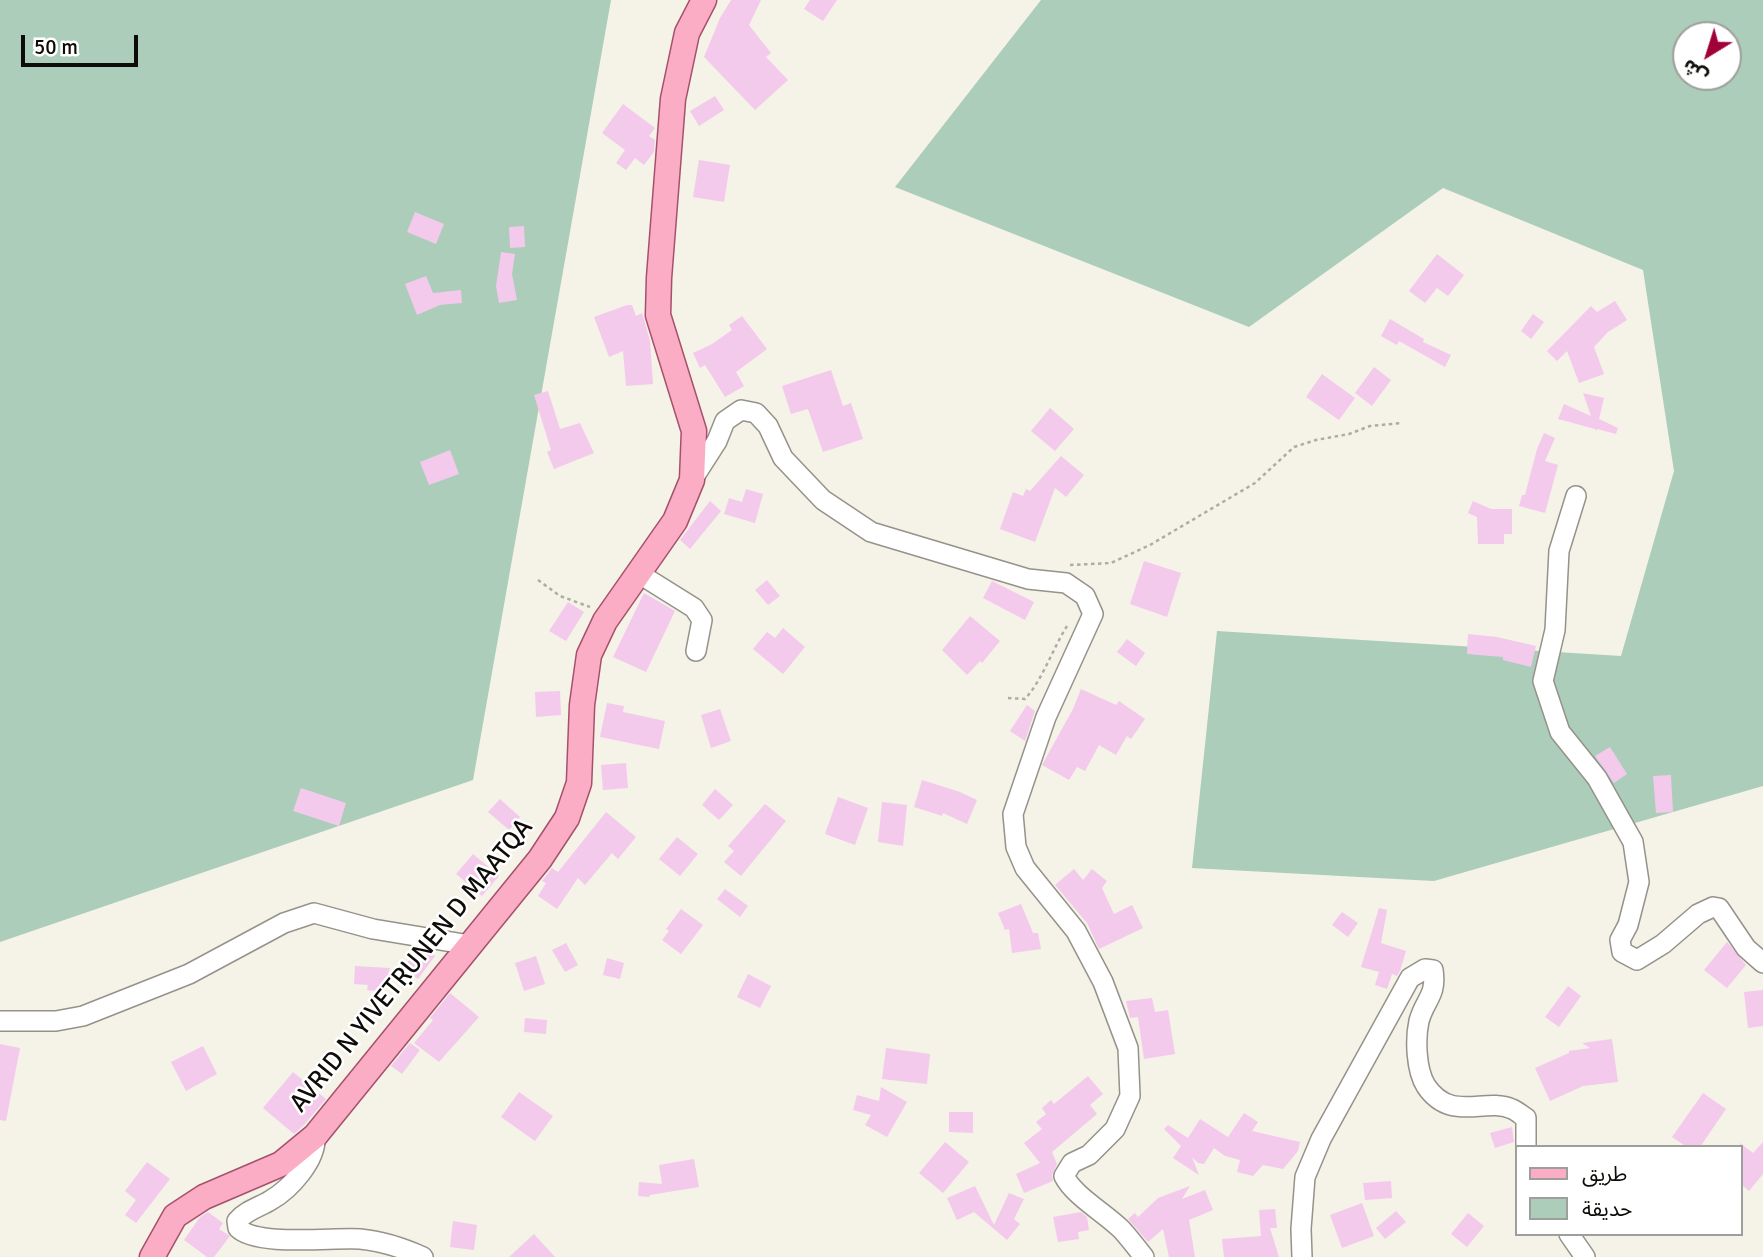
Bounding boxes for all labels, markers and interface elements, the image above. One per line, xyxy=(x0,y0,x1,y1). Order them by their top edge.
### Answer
scale bar xyxy=(24,21,142,65)
north arrow xyxy=(1672,21,1742,91)
text: 50 m xyxy=(34,34,78,60)
text: ش xyxy=(1678,54,1713,88)
street label: AVRID N YIVETṚUNEN D MAATQA xyxy=(284,813,540,1119)
legend xyxy=(1514,1145,1742,1236)
text: طريق xyxy=(1582,1161,1627,1187)
text: حديقة xyxy=(1582,1196,1632,1222)

